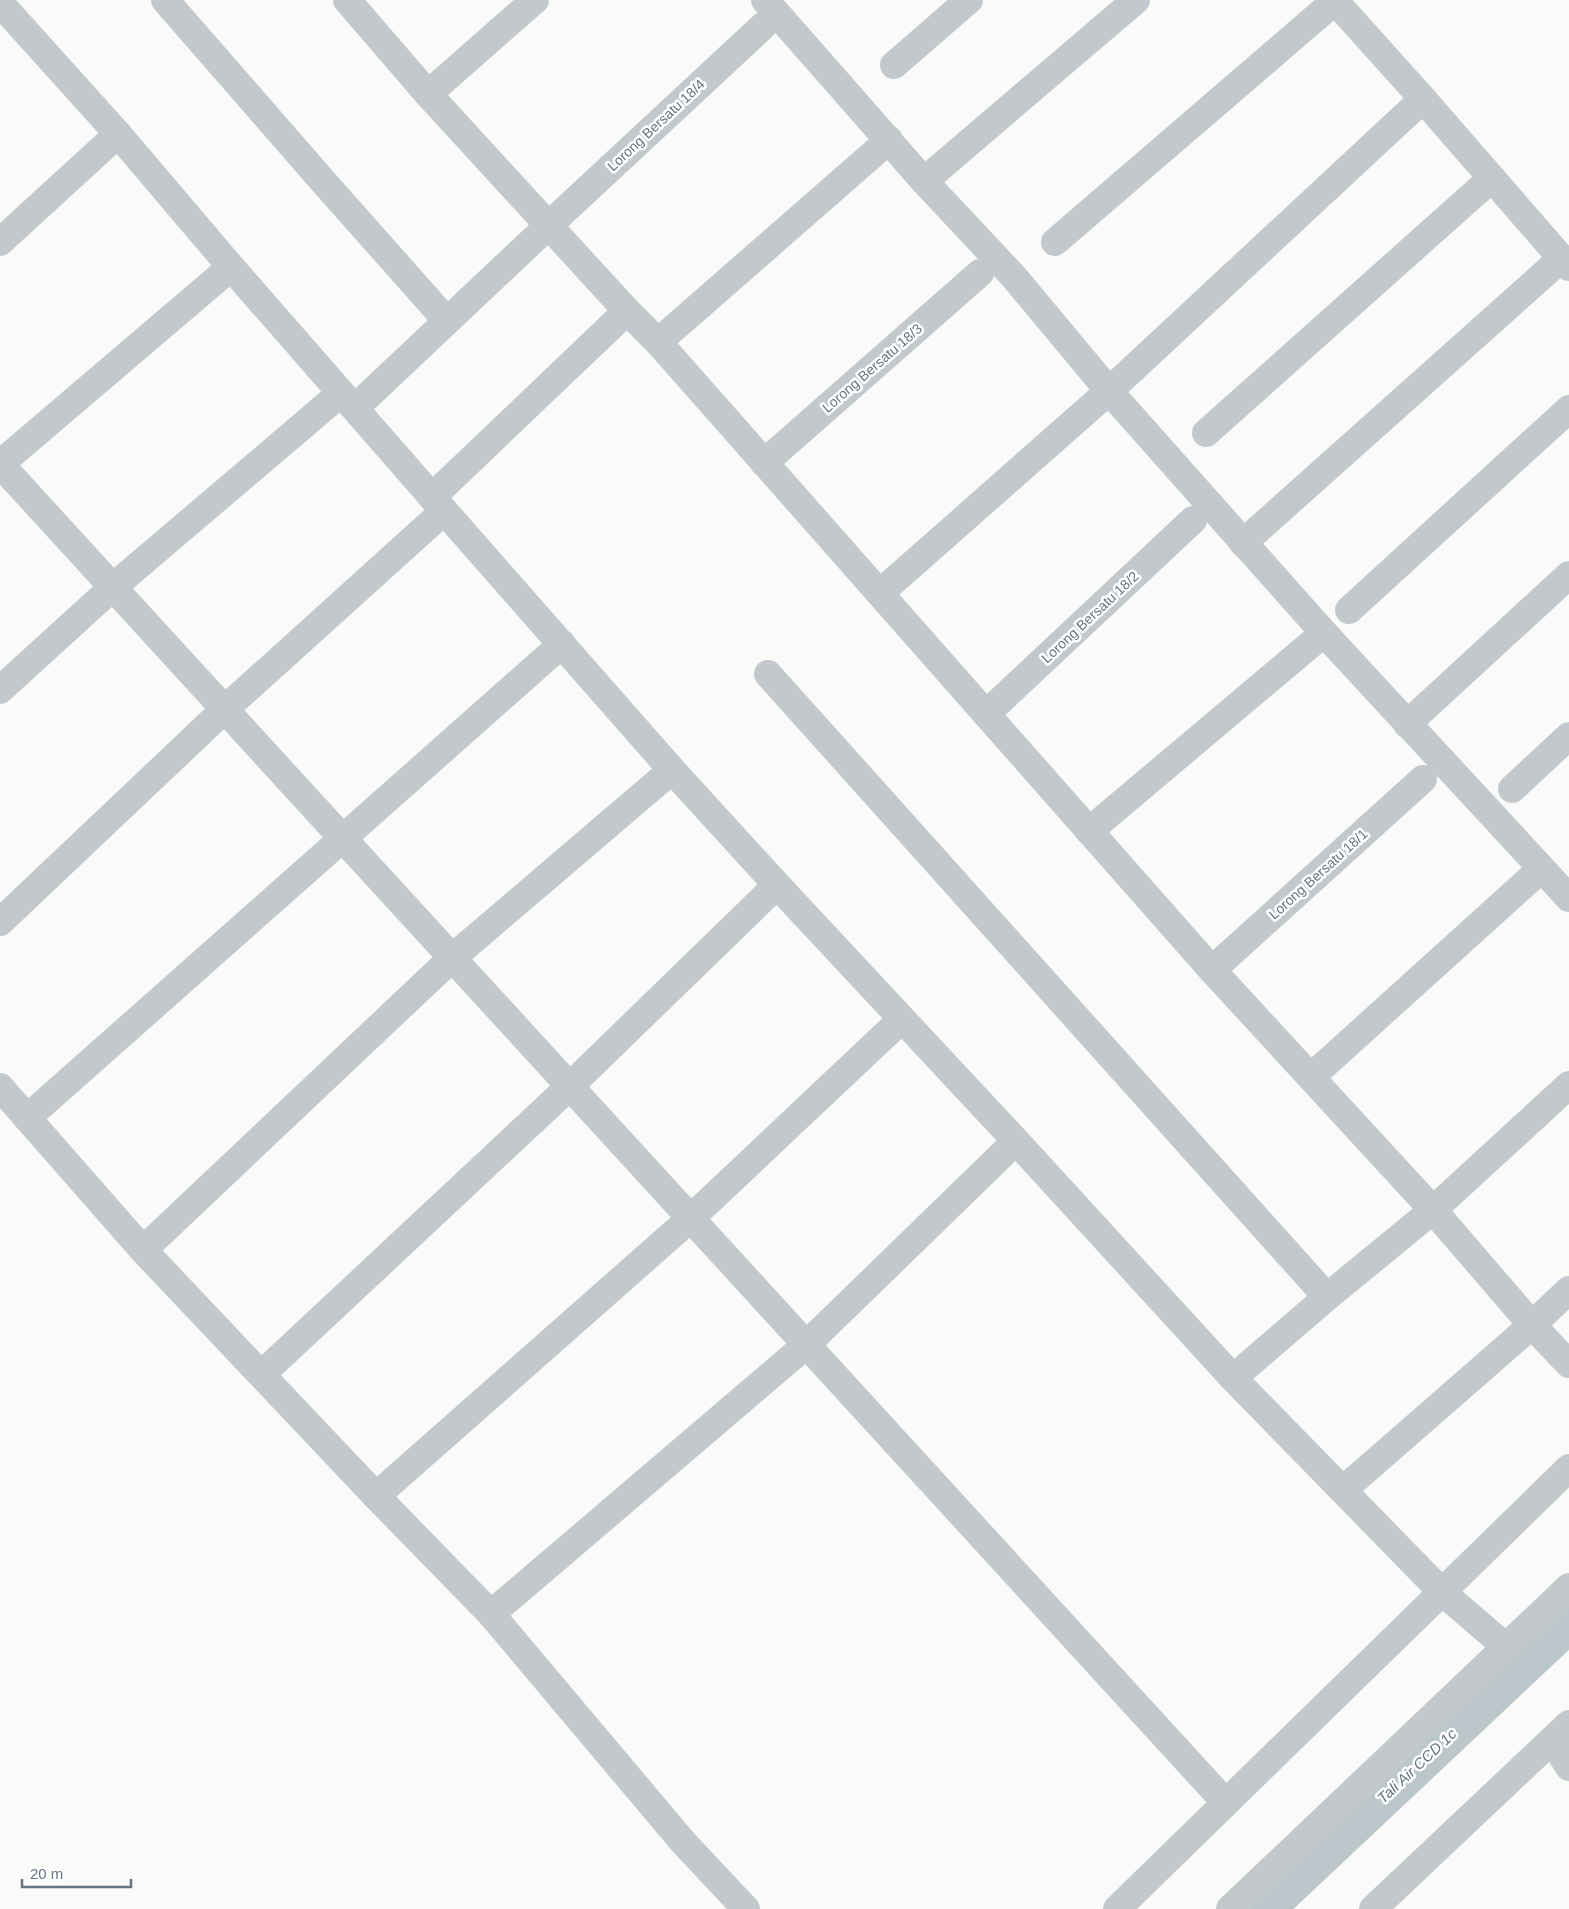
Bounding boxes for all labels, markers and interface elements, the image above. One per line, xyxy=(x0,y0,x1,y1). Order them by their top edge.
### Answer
street label: Lorong Bersatu 18/4 xyxy=(604,76,708,174)
street label: Lorong Bersatu 18/3 xyxy=(819,320,925,416)
street label: Lorong Bersatu 18/2 xyxy=(1038,568,1142,666)
street label: Lorong Bersatu 18/1 xyxy=(1266,825,1371,922)
water label: Tali Air CCD 1c xyxy=(1374,1724,1460,1806)
scale bar xyxy=(22,1856,131,1888)
text: 20 m xyxy=(30,1865,63,1882)

